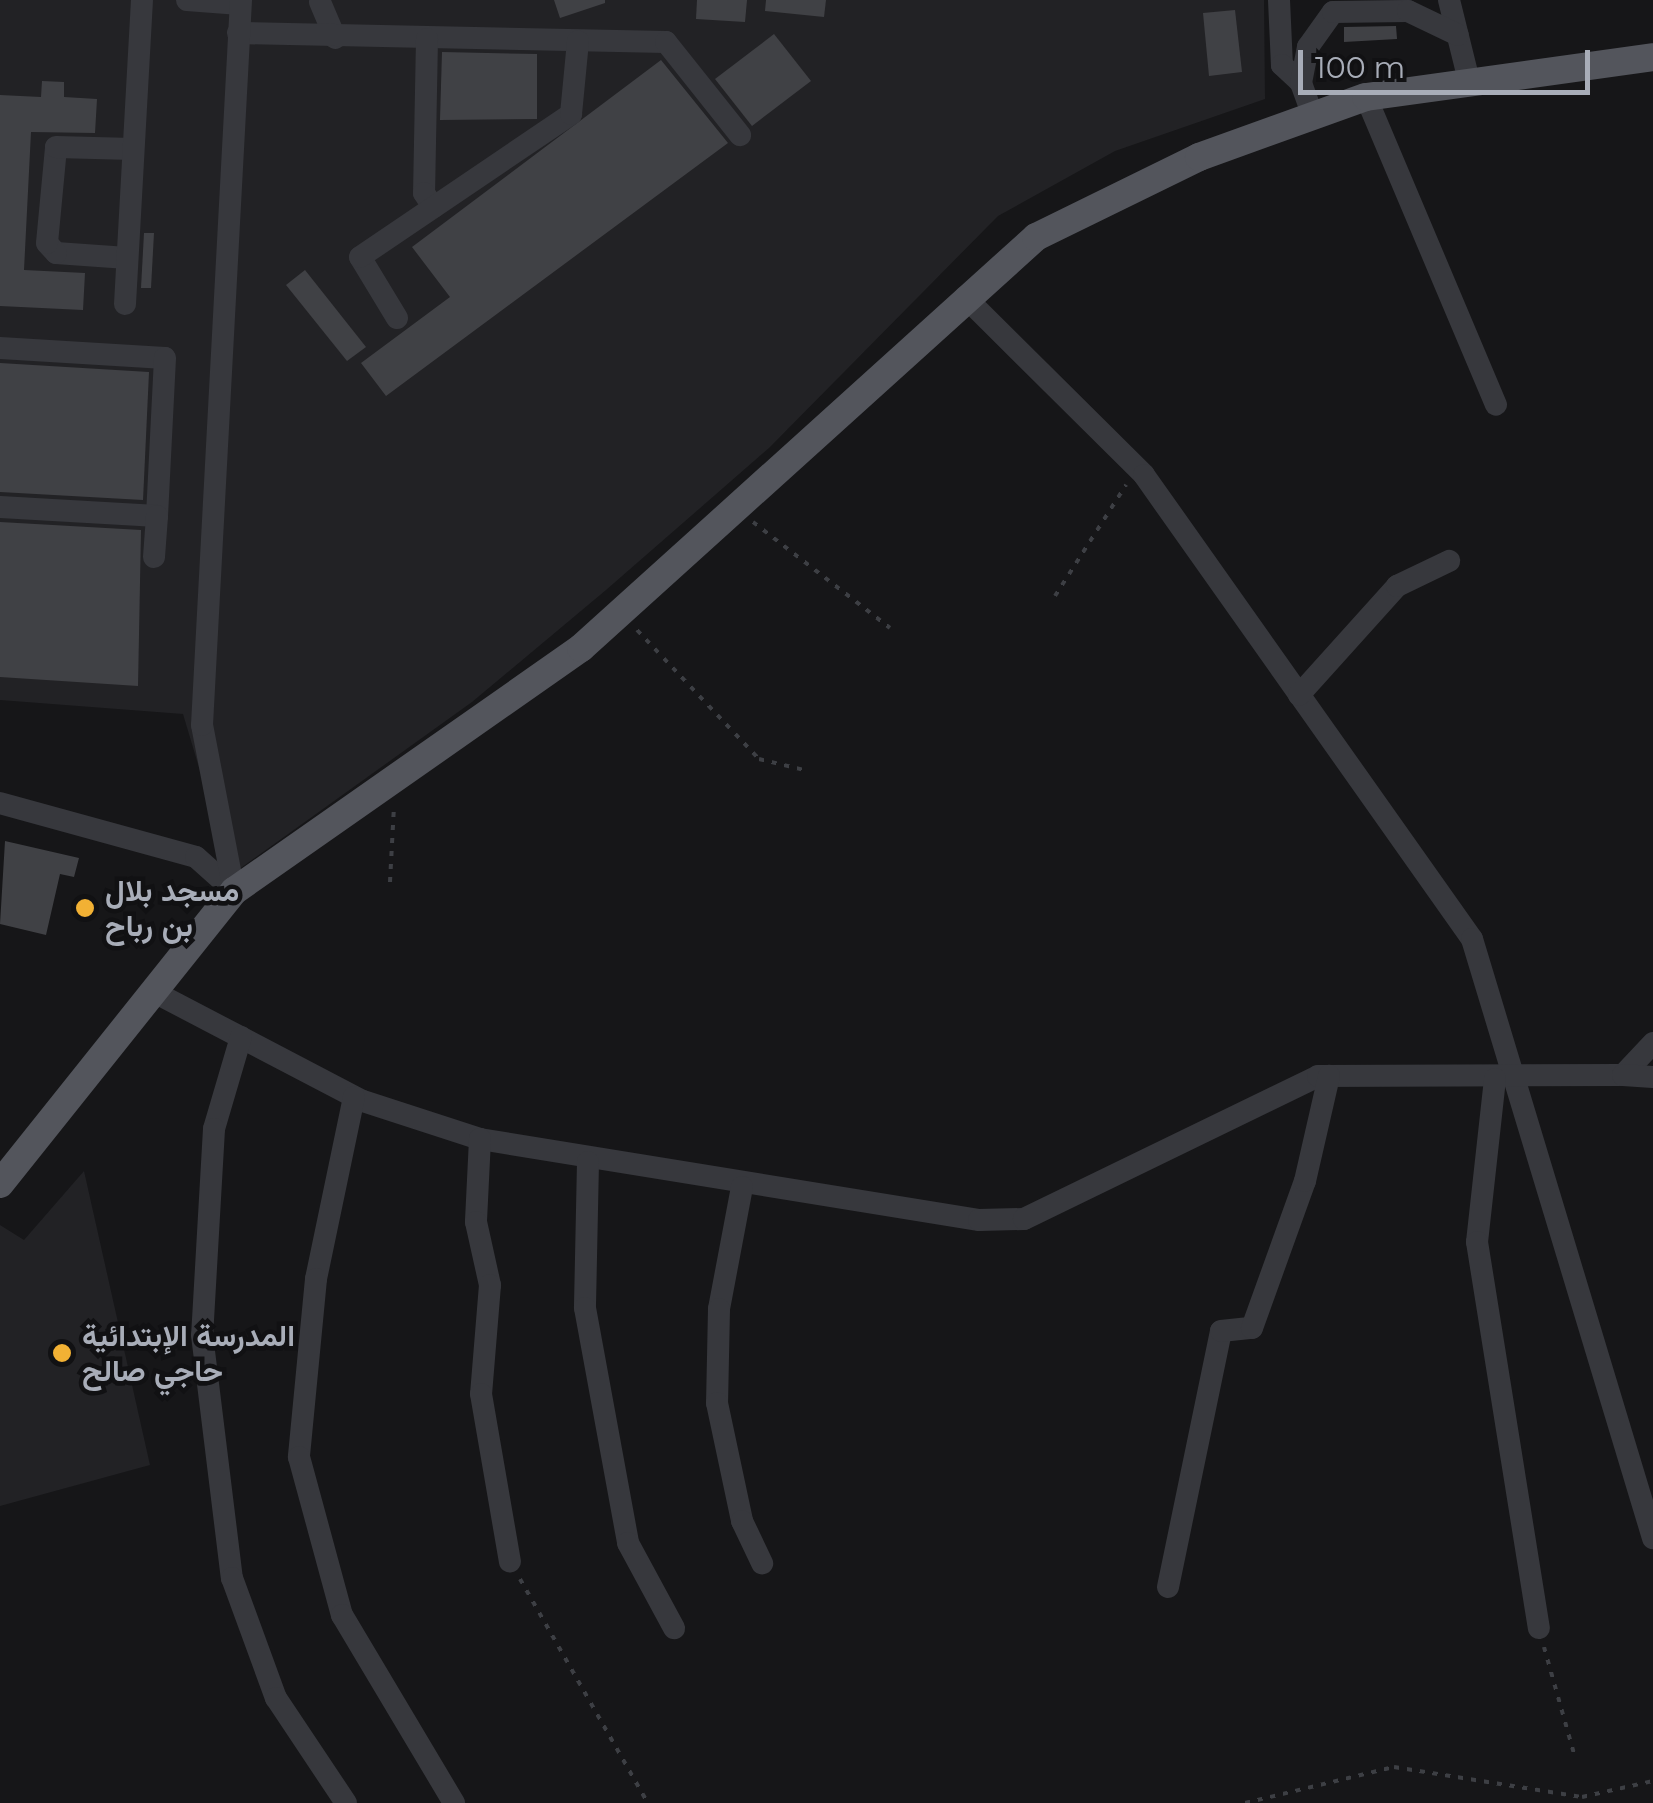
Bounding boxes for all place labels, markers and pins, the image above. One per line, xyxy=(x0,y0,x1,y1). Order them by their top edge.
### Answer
place label: مسجد بلال بن رباح xyxy=(105,873,239,944)
marker: مسجد بلال بن رباح xyxy=(74,897,96,919)
place label: المدرسة الإبتدائية حاجي صالح xyxy=(82,1318,295,1388)
marker: المدرسة الإبتدائية حاجي صالح xyxy=(51,1342,73,1364)

